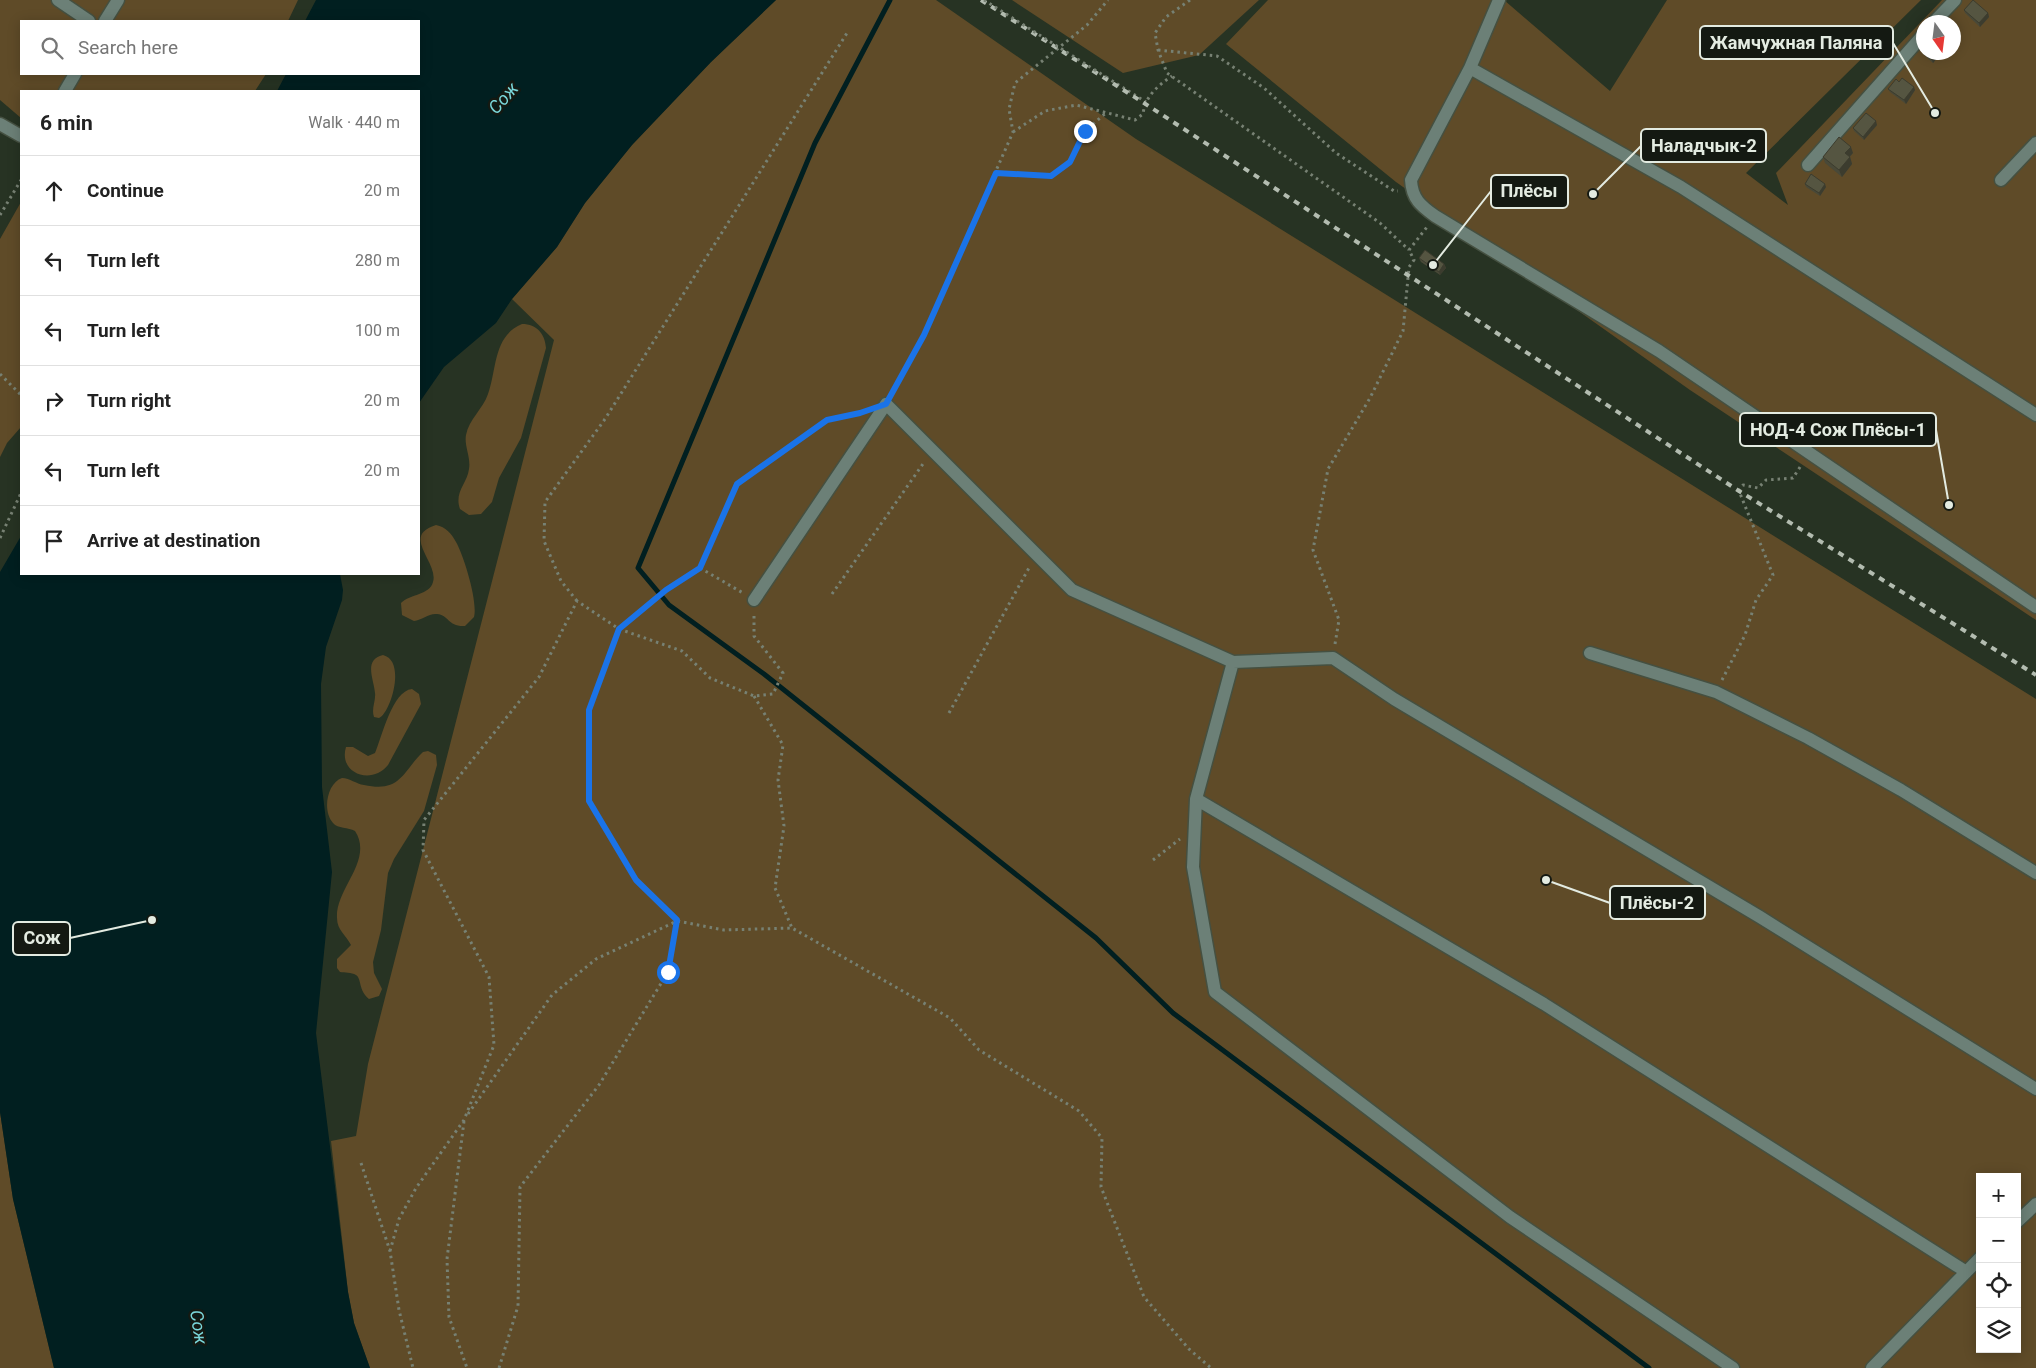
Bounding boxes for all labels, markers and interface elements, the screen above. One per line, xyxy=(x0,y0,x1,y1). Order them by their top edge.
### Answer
north arrow xyxy=(1916,15,1961,60)
search box xyxy=(20,20,420,75)
callout: Жамчужная Паляна xyxy=(1700,26,1893,59)
text: Жамчужная Паляна xyxy=(1710,32,1883,53)
icon: search xyxy=(38,34,66,62)
text: Search here xyxy=(78,36,178,59)
water label: Сож xyxy=(484,78,523,118)
text: 6 min xyxy=(40,111,93,135)
text: Walk · 440 m xyxy=(308,113,400,132)
route end xyxy=(1074,120,1097,143)
callout: Наладчык-2 xyxy=(1641,129,1766,162)
text: Наладчык-2 xyxy=(1651,135,1757,156)
callout: Плёсы xyxy=(1491,175,1568,208)
icon: ahead xyxy=(40,177,68,205)
text: Continue xyxy=(87,179,164,202)
text: Плёсы xyxy=(1501,180,1557,201)
text: 20 m xyxy=(364,181,400,200)
icon: left xyxy=(40,247,68,275)
text: Turn left xyxy=(87,249,160,272)
text: 280 m xyxy=(355,251,400,270)
icon: left xyxy=(40,317,68,345)
text: Turn left xyxy=(87,319,160,342)
text: 100 m xyxy=(355,321,400,340)
icon: right xyxy=(40,387,68,415)
text: Turn right xyxy=(87,389,171,412)
text: 20 m xyxy=(364,391,400,410)
callout: НОД-4 Сож Плёсы-1 xyxy=(1740,413,1936,446)
text: НОД-4 Сож Плёсы-1 xyxy=(1750,419,1926,440)
icon: left xyxy=(40,457,68,485)
text: Turn left xyxy=(87,459,160,482)
text: 20 m xyxy=(364,461,400,480)
icon: arrive xyxy=(40,527,68,555)
text: Arrive at destination xyxy=(87,529,260,552)
callout: Плёсы-2 xyxy=(1610,886,1705,919)
text: Плёсы-2 xyxy=(1620,892,1694,913)
callout: Сож xyxy=(13,922,70,955)
text: Сож xyxy=(23,927,61,948)
route start xyxy=(657,961,680,984)
map controls xyxy=(1976,1173,2021,1353)
button: + xyxy=(1976,1173,2021,1218)
button: − xyxy=(1976,1218,2021,1263)
button: locate xyxy=(1976,1263,2021,1308)
water label: Сож xyxy=(186,1308,212,1346)
button: layers xyxy=(1976,1308,2021,1353)

